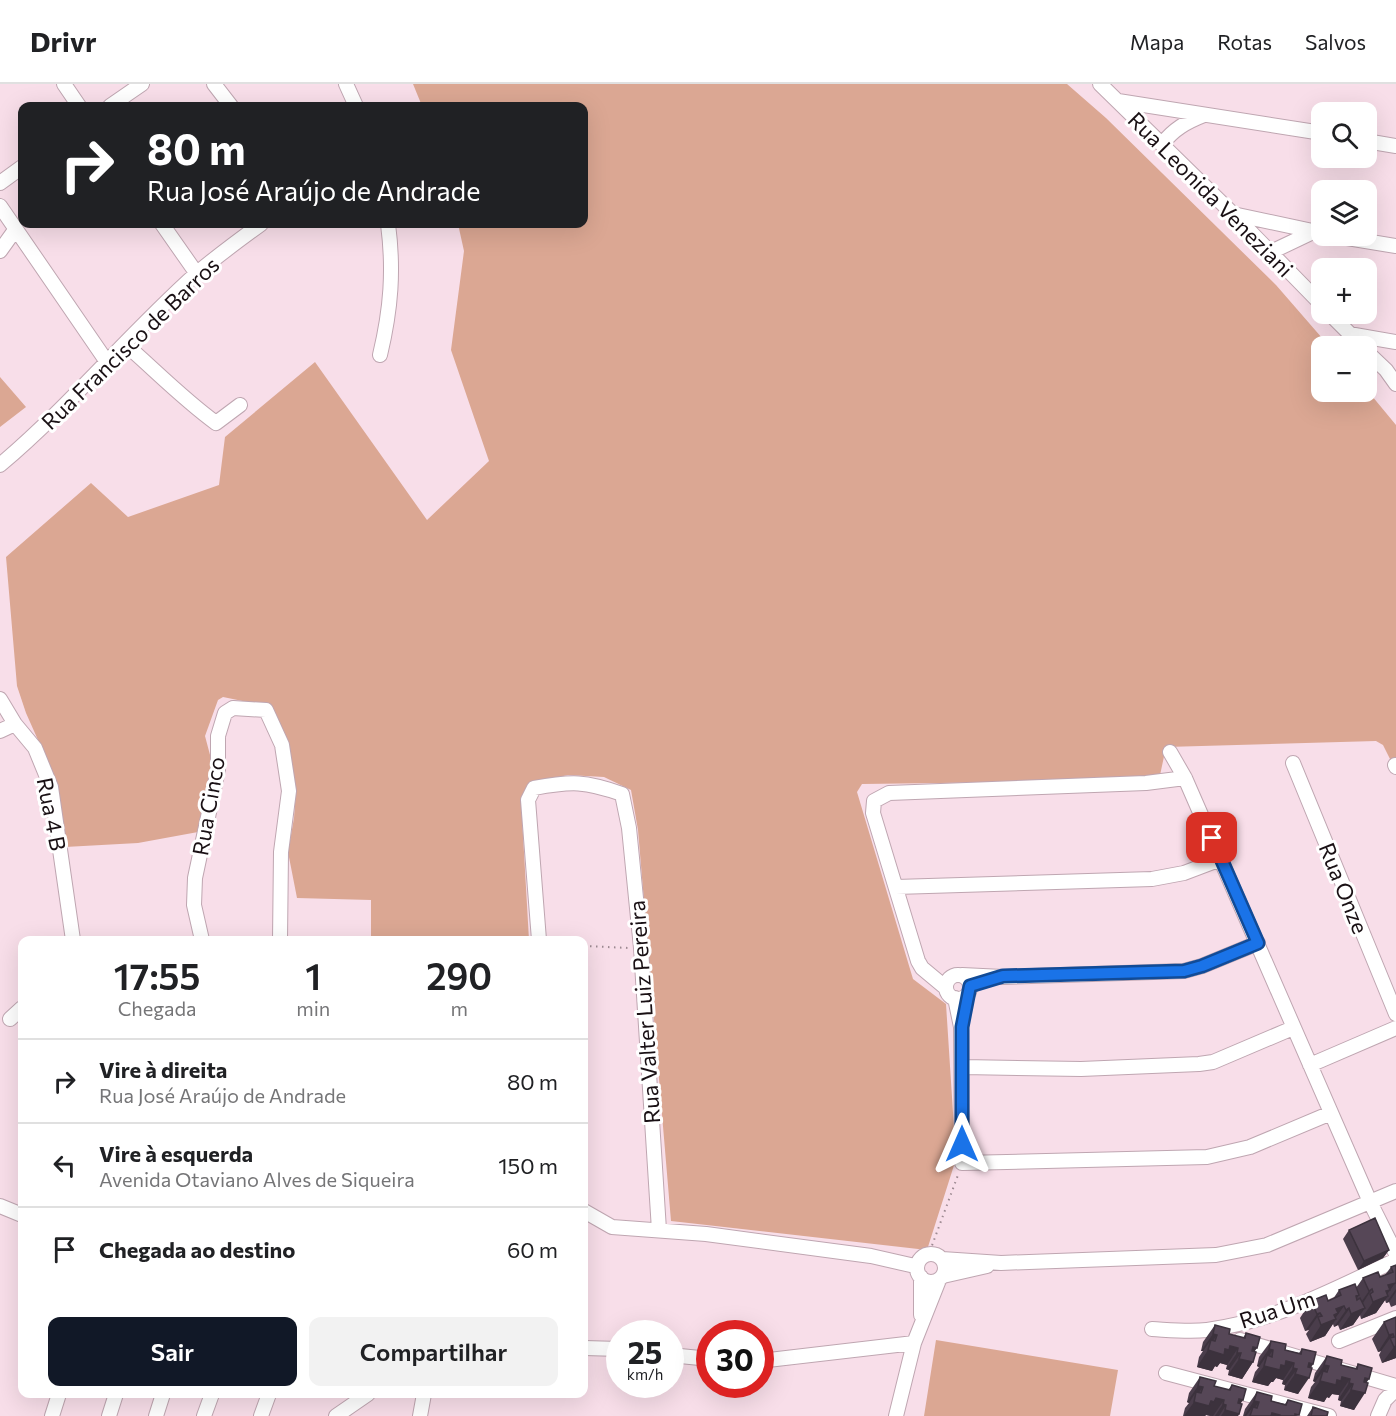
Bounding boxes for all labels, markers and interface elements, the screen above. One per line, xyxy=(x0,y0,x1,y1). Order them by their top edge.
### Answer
text: Drivr xyxy=(30,24,97,58)
text: Mapa xyxy=(1130,29,1184,54)
text: Rotas xyxy=(1217,29,1272,54)
text: Salvos xyxy=(1305,29,1366,54)
map controls xyxy=(1311,102,1377,402)
button: search xyxy=(1311,102,1377,168)
street label: Rua Leonida Veneziani xyxy=(1123,106,1299,282)
text: 80 m xyxy=(147,122,246,174)
icon: right xyxy=(48,126,126,204)
text: Rua José Araújo de Andrade xyxy=(147,174,480,207)
button: layers xyxy=(1311,180,1377,246)
street label: Rua Francisco de Barros xyxy=(35,251,225,435)
button: + xyxy=(1311,258,1377,324)
button: − xyxy=(1311,336,1377,402)
street label: Rua Cinco xyxy=(186,754,230,858)
street label: Rua 4 B xyxy=(32,775,72,853)
pin xyxy=(1186,812,1237,863)
icon: arrive xyxy=(1195,821,1228,854)
street label: Rua Onze xyxy=(1314,839,1374,937)
street label: Rua Valter Luiz Pereira xyxy=(623,900,665,1124)
text: 17:55 xyxy=(114,953,200,997)
text: 1 xyxy=(305,953,321,997)
text: 290 xyxy=(426,953,492,997)
text: Chegada xyxy=(118,996,197,1020)
text: min xyxy=(296,996,330,1020)
text: m xyxy=(450,996,468,1020)
text: Vire à direita xyxy=(99,1056,227,1083)
icon: right xyxy=(48,1065,81,1098)
text: 80 m xyxy=(507,1068,558,1095)
text: Rua José Araújo de Andrade xyxy=(99,1083,346,1107)
position arrow xyxy=(930,1112,994,1176)
text: Vire à esquerda xyxy=(99,1140,253,1167)
icon: left xyxy=(48,1149,81,1182)
text: 150 m xyxy=(498,1152,558,1179)
text: Avenida Otaviano Alves de Siqueira xyxy=(99,1167,415,1191)
icon: arrive xyxy=(48,1233,81,1266)
text: Chegada ao destino xyxy=(99,1236,295,1263)
text: 60 m xyxy=(507,1236,558,1263)
street label: Rua Um xyxy=(1236,1284,1318,1334)
button: Sair xyxy=(48,1317,297,1386)
button: Compartilhar xyxy=(309,1317,558,1386)
speed limit sign: 30 xyxy=(696,1320,774,1398)
text: 25 xyxy=(628,1333,662,1370)
text: km/h xyxy=(627,1365,663,1383)

